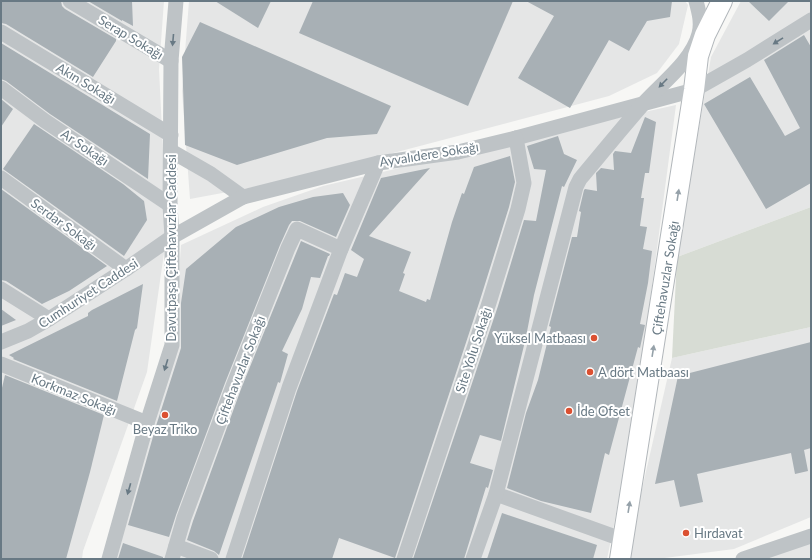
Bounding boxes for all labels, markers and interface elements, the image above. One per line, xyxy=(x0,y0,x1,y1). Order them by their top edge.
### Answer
street label: Serap Sokağı xyxy=(96,11,166,63)
one-way arrow xyxy=(170,34,176,46)
one-way arrow xyxy=(772,37,784,44)
street label: Akın Sokağı xyxy=(53,59,119,107)
one-way arrow xyxy=(658,78,668,88)
street label: Ar Sokağı xyxy=(58,125,112,169)
street label: Ayvalıdere Sokağı xyxy=(378,138,480,170)
street label: Davutpaşa Çiftehavuzlar Caddesi xyxy=(163,154,179,342)
one-way arrow xyxy=(675,189,681,201)
street label: Serdar Sokağı xyxy=(28,195,100,253)
street label: Çiftehavuzlar Sokağı xyxy=(648,220,682,336)
street label: Cumhuriyet Caddesi xyxy=(35,255,141,331)
street label: Site Yolu Sokağı xyxy=(452,305,494,395)
street label: Çiftehavuzlar Sokağı xyxy=(212,313,268,427)
place label: Yüksel Matbaası xyxy=(494,330,586,346)
marker: Yüksel Matbaası xyxy=(589,333,599,343)
one-way arrow xyxy=(650,345,656,357)
one-way arrow xyxy=(163,359,169,371)
place label: A dört Matbaası xyxy=(598,364,689,380)
marker: A dört Matbaası xyxy=(585,367,595,377)
street label: Korkmaz Sokağı xyxy=(29,370,119,418)
place label: İde Ofset xyxy=(577,403,630,419)
marker: İde Ofset xyxy=(564,406,574,416)
marker: Beyaz Triko xyxy=(160,410,170,420)
place label: Beyaz Triko xyxy=(133,421,197,437)
one-way arrow xyxy=(126,484,132,496)
one-way arrow xyxy=(626,501,632,513)
place label: Hırdavat xyxy=(694,525,743,541)
marker: Hırdavat xyxy=(681,528,691,538)

